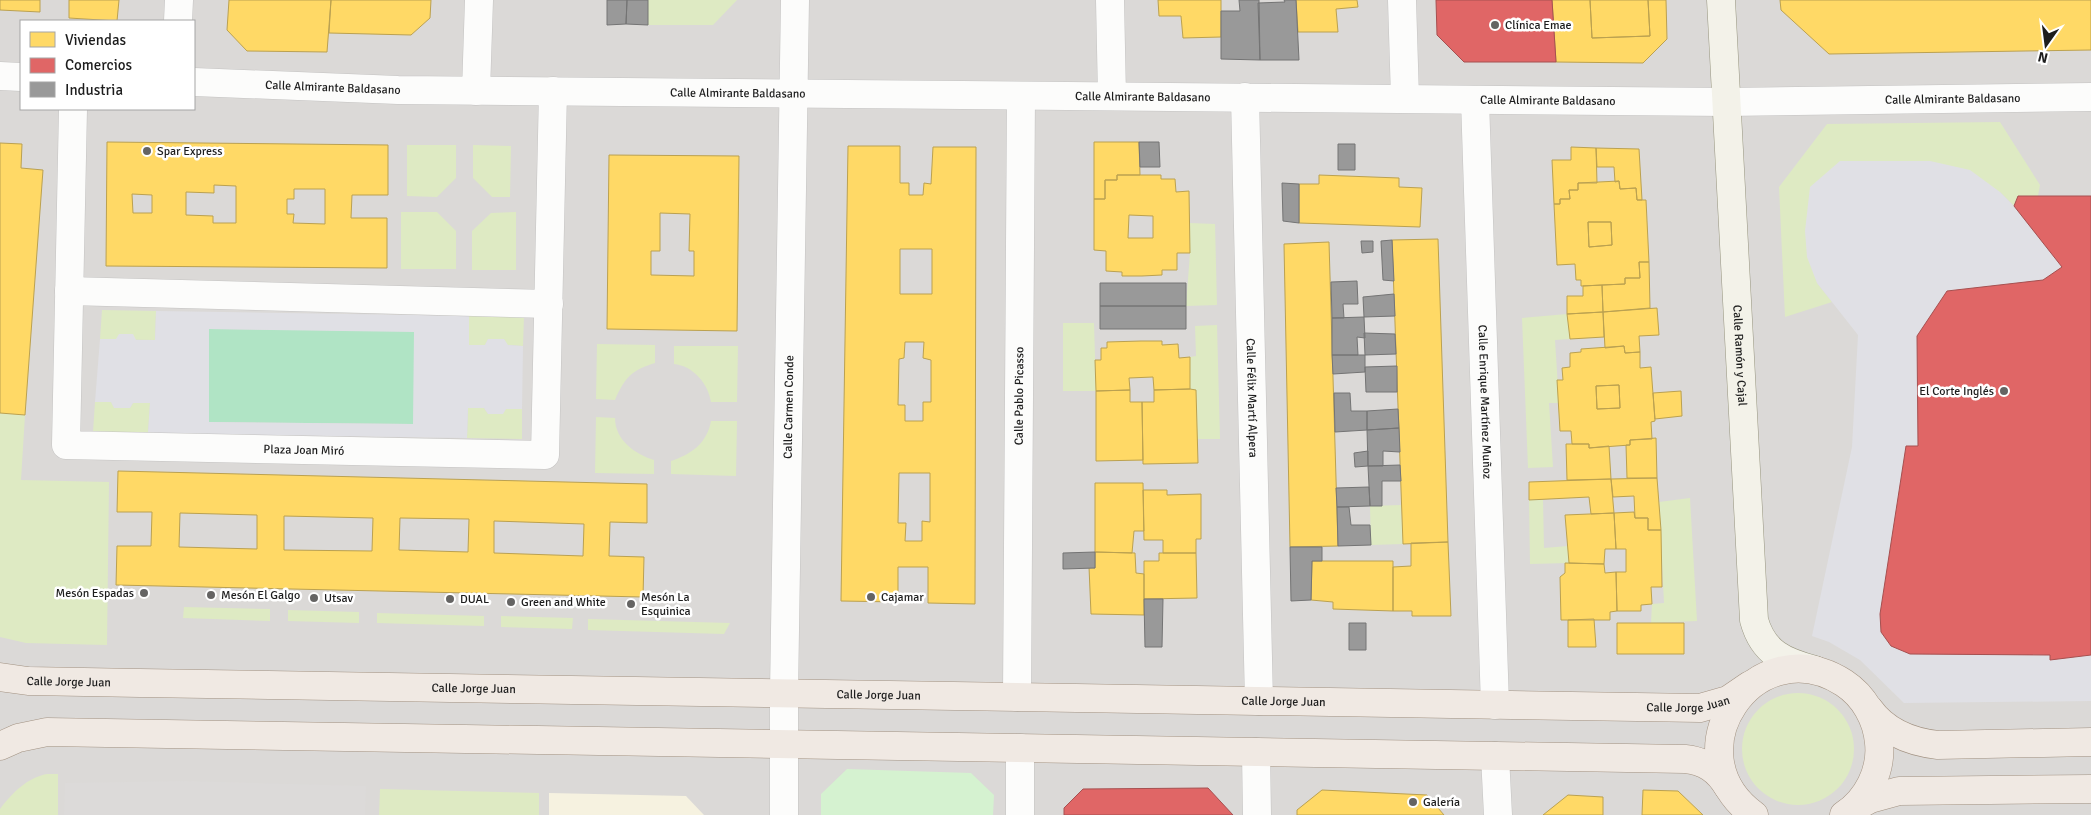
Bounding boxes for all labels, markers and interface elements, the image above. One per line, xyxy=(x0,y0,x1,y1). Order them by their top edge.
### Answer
place label: Clínica Emae xyxy=(1505,18,1572,33)
marker: Clínica Emae xyxy=(1489,19,1501,31)
legend xyxy=(20,20,195,110)
north arrow xyxy=(2021,20,2071,70)
text: Viviendas xyxy=(65,31,126,49)
text: N xyxy=(2036,48,2050,67)
text: Comercios xyxy=(65,56,133,74)
street label: Calle Almirante Baldasano xyxy=(265,77,401,98)
text: Industria xyxy=(65,81,123,99)
street label: Calle Almirante Baldasano xyxy=(670,85,806,101)
street label: Calle Almirante Baldasano xyxy=(1075,89,1211,105)
street label: Calle Almirante Baldasano xyxy=(1885,90,2021,107)
street label: Calle Almirante Baldasano xyxy=(1480,92,1616,108)
place label: Spar Express xyxy=(157,144,223,159)
marker: Spar Express xyxy=(141,145,153,157)
street label: Calle Ramón y Cajal xyxy=(1730,304,1750,407)
street label: Calle Enrique Martínez Muñoz xyxy=(1475,324,1495,479)
street label: Calle Félix Martí Alpera xyxy=(1243,338,1261,458)
street label: Calle Pablo Picasso xyxy=(1011,347,1027,445)
street label: Calle Carmen Conde xyxy=(780,355,797,459)
place label: El Corte Inglés xyxy=(1919,384,1994,399)
marker: El Corte Inglés xyxy=(1998,385,2010,397)
street label: Plaza Joan Miró xyxy=(263,442,344,458)
place label: Mesón Espadas xyxy=(55,586,134,601)
marker: Mesón Espadas xyxy=(138,587,150,599)
place label: Mesón El Galgo xyxy=(221,588,300,603)
marker: Mesón El Galgo xyxy=(205,589,217,601)
place label: Mesón La Esquinica xyxy=(641,590,691,619)
place label: Cajamar xyxy=(881,590,924,605)
place label: Utsav xyxy=(324,591,353,606)
marker: Cajamar xyxy=(865,591,877,603)
marker: Utsav xyxy=(308,592,320,604)
place label: DUAL xyxy=(460,592,489,607)
marker: DUAL xyxy=(444,593,456,605)
place label: Green and White xyxy=(521,595,606,610)
marker: Green and White xyxy=(505,596,517,608)
marker: Mesón La Esquinica xyxy=(625,598,637,610)
street label: Calle Jorge Juan xyxy=(26,673,111,690)
street label: Calle Jorge Juan xyxy=(431,680,516,697)
street label: Calle Jorge Juan xyxy=(836,687,921,703)
street label: Calle Jorge Juan xyxy=(1646,692,1732,716)
street label: Calle Jorge Juan xyxy=(1241,693,1326,710)
place label: Galería xyxy=(1423,795,1460,810)
marker: Galería xyxy=(1407,796,1419,808)

